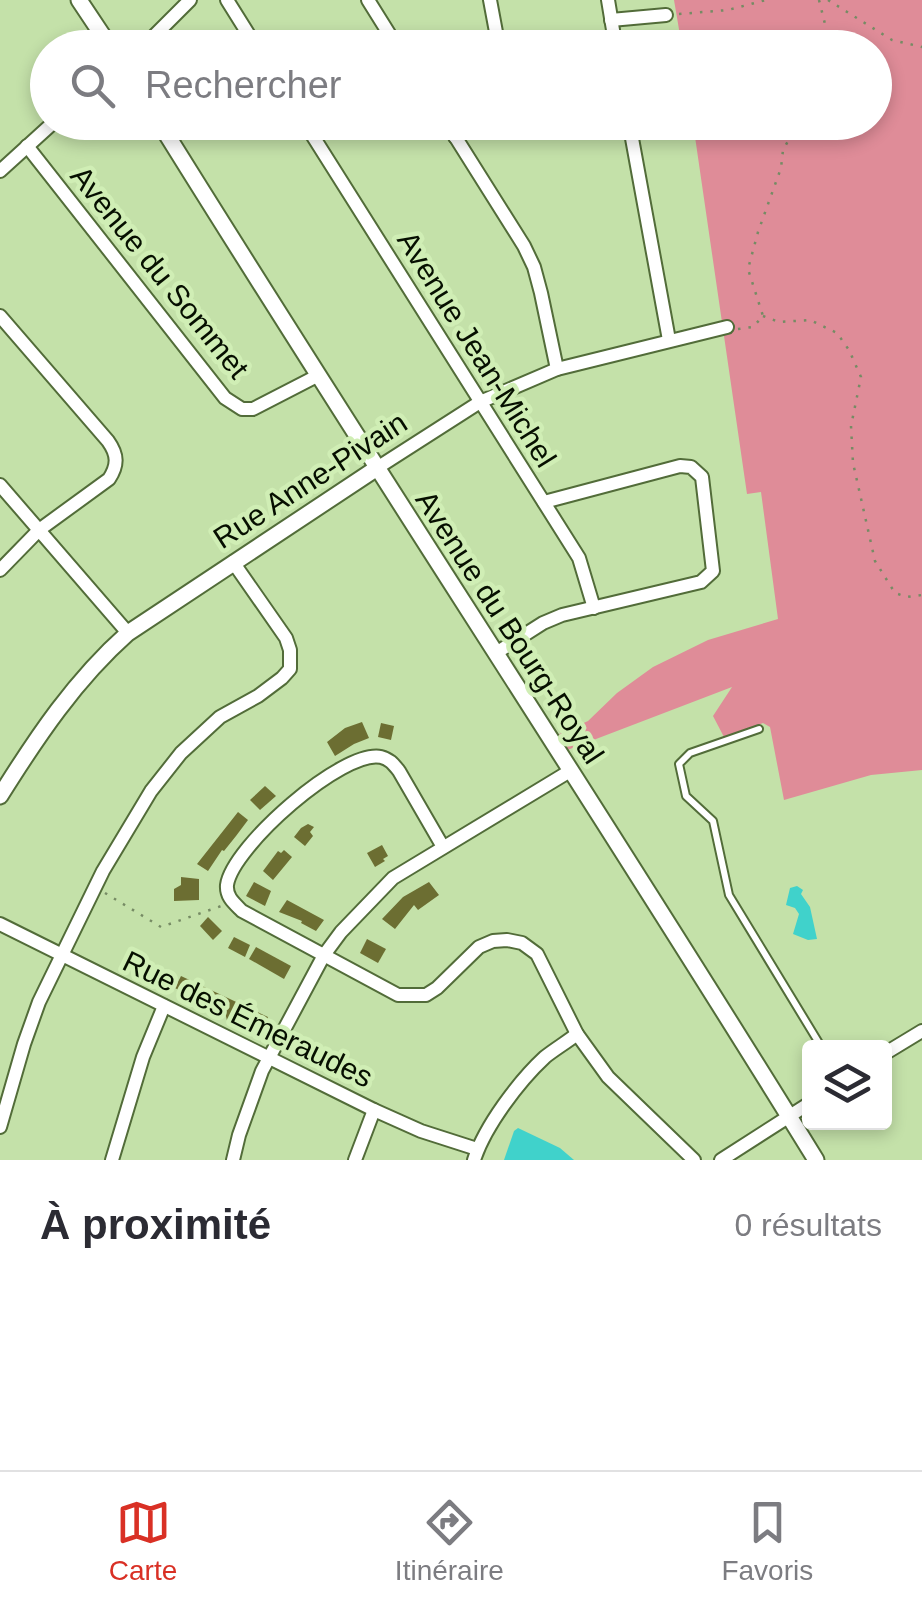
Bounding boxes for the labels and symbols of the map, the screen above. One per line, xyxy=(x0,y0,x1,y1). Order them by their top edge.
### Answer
street label: Avenue du Sommet xyxy=(64,159,256,385)
street label: Avenue Jean-Michel xyxy=(391,225,563,473)
street label: Rue Anne-Pivain xyxy=(207,405,413,555)
street label: Avenue du Bourg-Royal xyxy=(410,485,610,769)
street label: Rue des Émeraudes xyxy=(118,944,378,1094)

